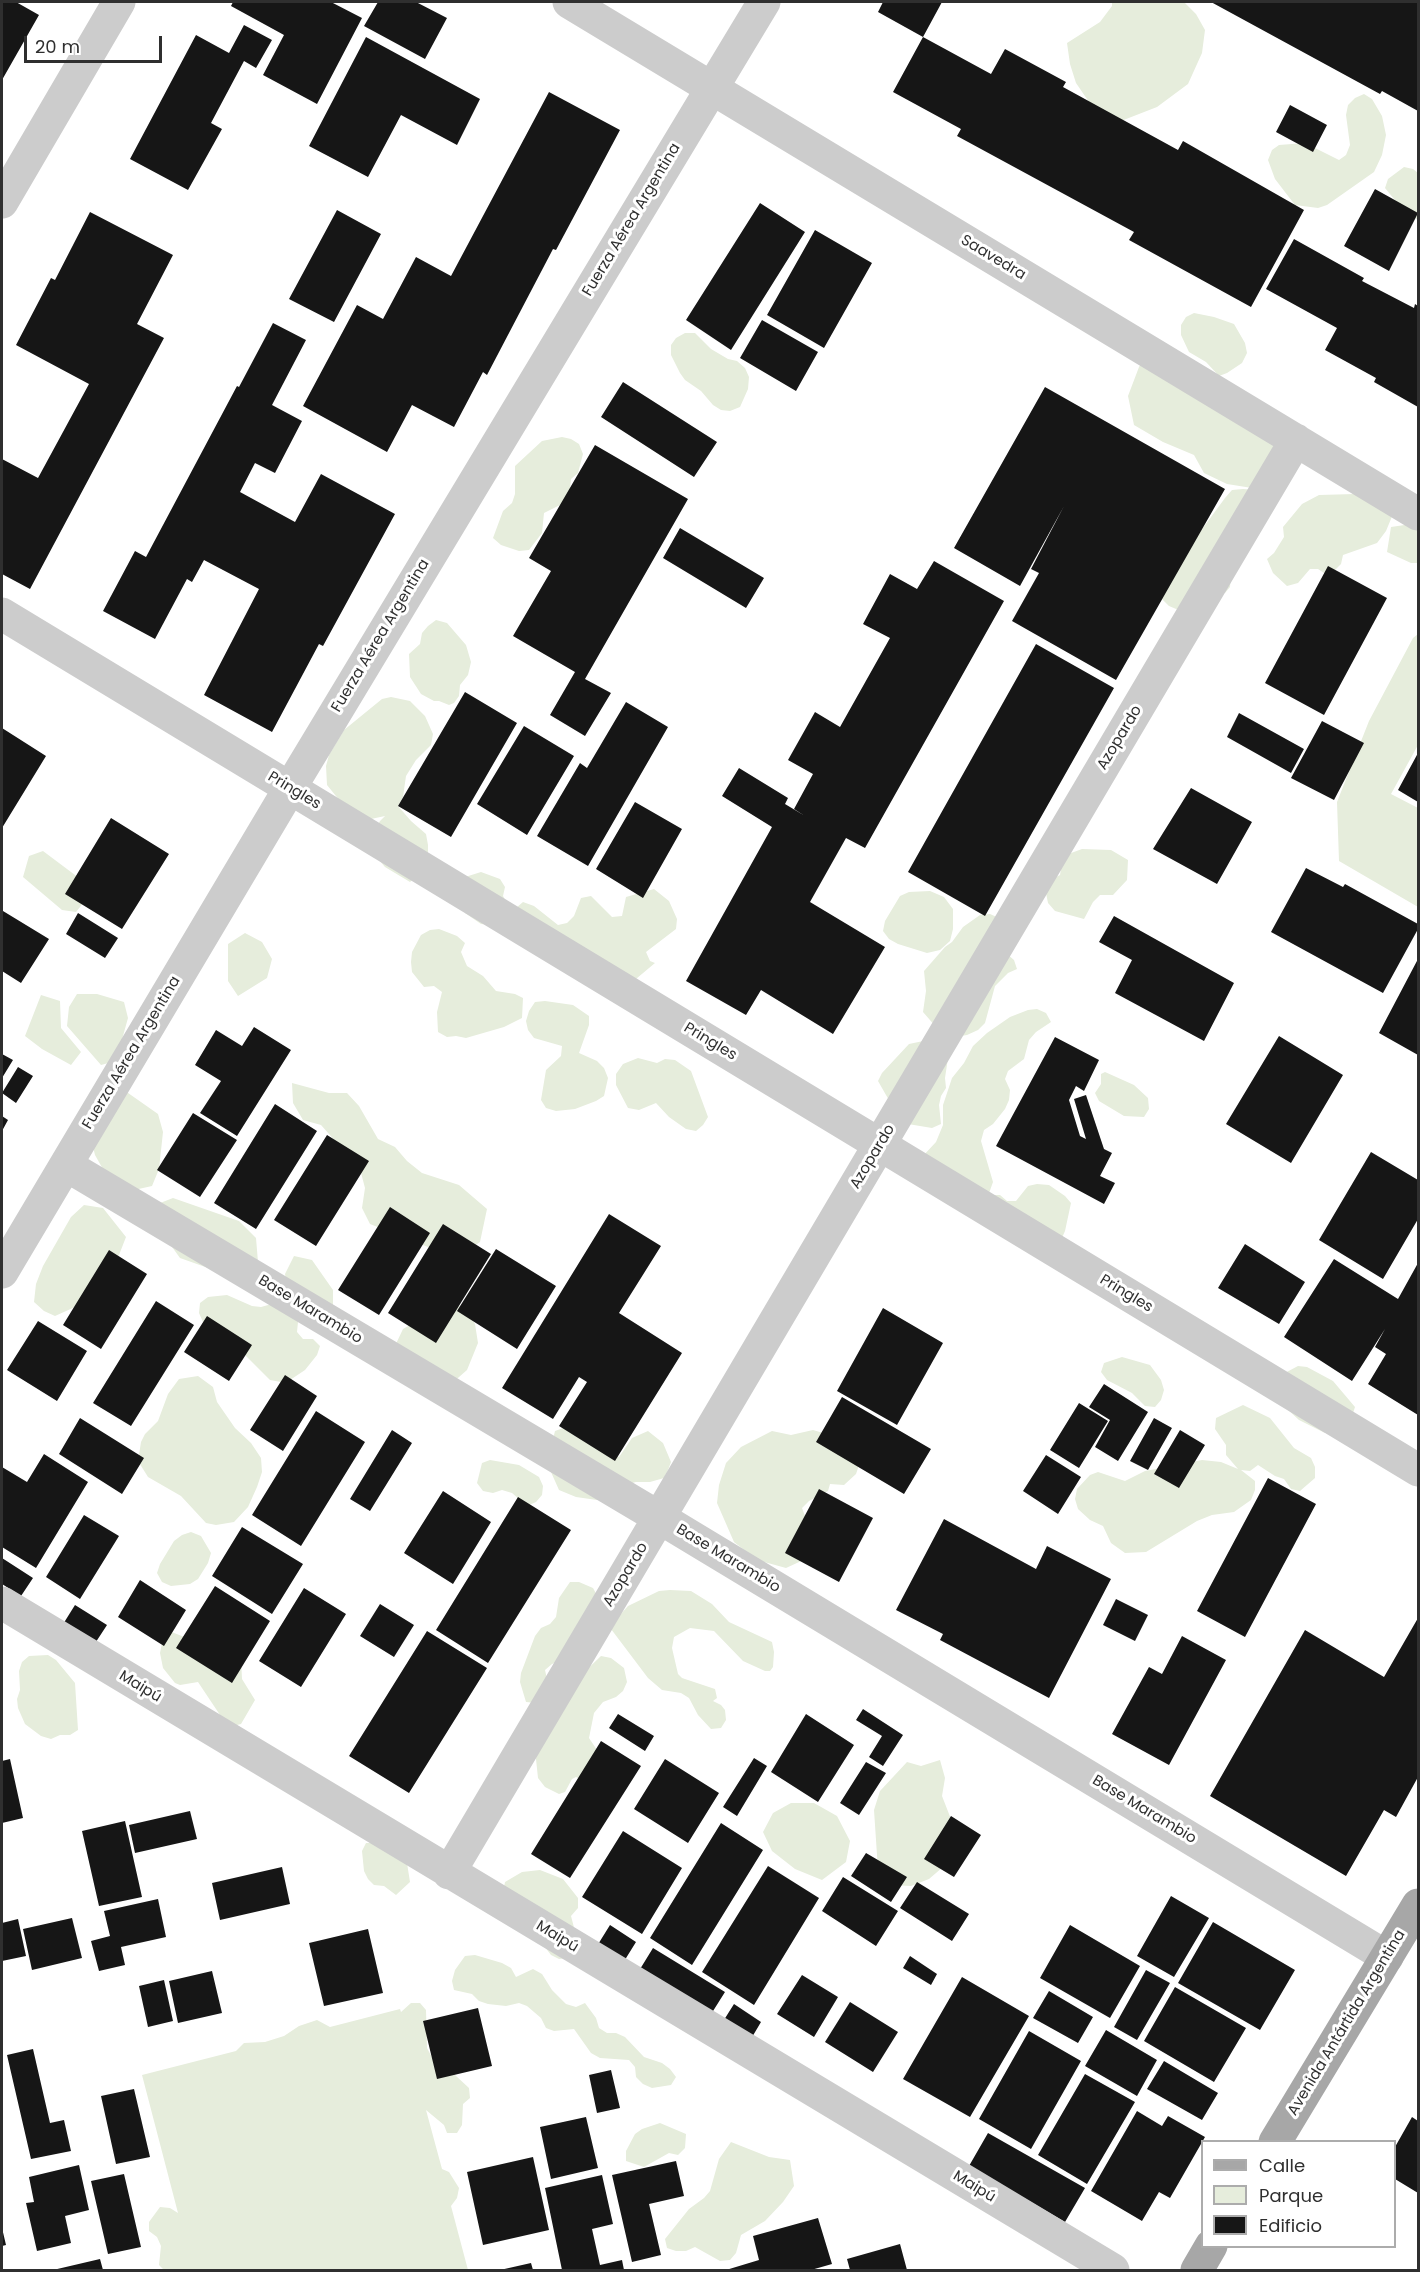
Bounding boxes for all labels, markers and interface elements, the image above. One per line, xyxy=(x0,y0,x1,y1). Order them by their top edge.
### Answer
scale bar xyxy=(27,24,165,62)
text: 20 m xyxy=(35,34,80,59)
street label: Fuerza Aérea Argentina xyxy=(579,140,685,300)
street label: Saavedra xyxy=(957,232,1029,284)
street label: Fuerza Aérea Argentina xyxy=(328,556,434,716)
street label: Azopardo xyxy=(1094,702,1146,774)
street label: Pringles xyxy=(264,768,324,814)
street label: Fuerza Aérea Argentina xyxy=(79,973,185,1133)
street label: Pringles xyxy=(680,1019,740,1065)
street label: Azopardo xyxy=(847,1121,899,1193)
street label: Pringles xyxy=(1096,1271,1156,1317)
street label: Base Marambio xyxy=(255,1272,365,1348)
street label: Base Marambio xyxy=(673,1521,783,1597)
street label: Azopardo xyxy=(600,1539,652,1611)
street label: Maipú xyxy=(115,1667,165,1707)
street label: Base Marambio xyxy=(1089,1772,1199,1848)
street label: Maipú xyxy=(532,1917,582,1957)
street label: Avenida Antártida Argentina xyxy=(1284,1927,1410,2119)
legend xyxy=(1201,2140,1396,2248)
text: Calle xyxy=(1259,2153,1305,2178)
street label: Maipú xyxy=(949,2167,999,2207)
text: Parque xyxy=(1259,2183,1323,2208)
text: Edificio xyxy=(1259,2213,1322,2238)

